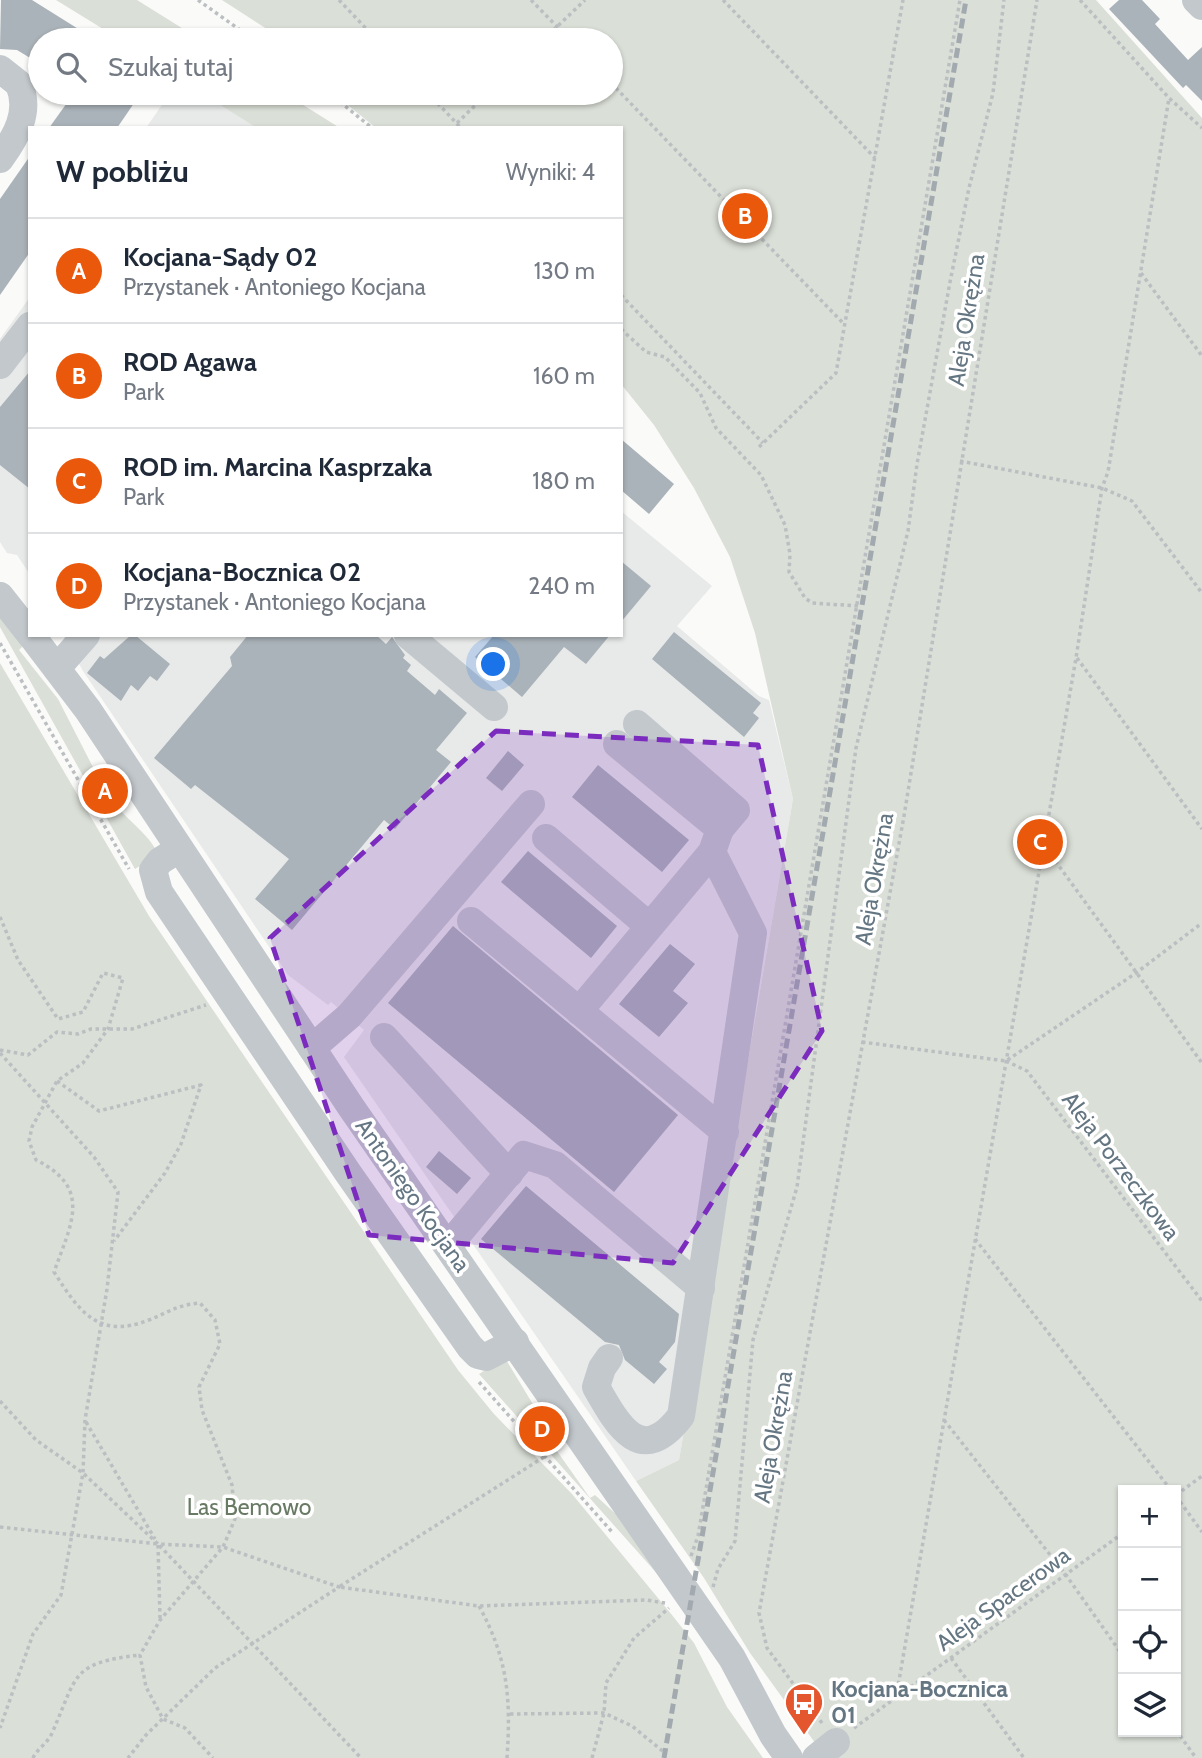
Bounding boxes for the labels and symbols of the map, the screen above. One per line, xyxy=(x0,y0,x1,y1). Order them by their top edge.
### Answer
pin: B xyxy=(722,190,768,242)
street label: Aleja Okrężna xyxy=(942,252,990,388)
your location xyxy=(476,647,510,681)
pin: A xyxy=(82,765,128,817)
street label: Aleja Okrężna xyxy=(849,811,899,947)
pin: C xyxy=(1017,816,1063,868)
street label: Aleja Porzeczkowa xyxy=(1056,1086,1186,1246)
street label: Antoniego Kocjana xyxy=(350,1113,476,1277)
street label: Aleja Okrężna xyxy=(748,1369,798,1505)
pin: D xyxy=(519,1403,565,1455)
park label: Las Bemowo xyxy=(187,1493,311,1521)
street label: Aleja Spacerowa xyxy=(931,1541,1075,1657)
place label: Kocjana-Bocznica 01 xyxy=(831,1675,1008,1729)
bus stop icon: Kocjana-Bocznica 01 xyxy=(783,1681,825,1736)

